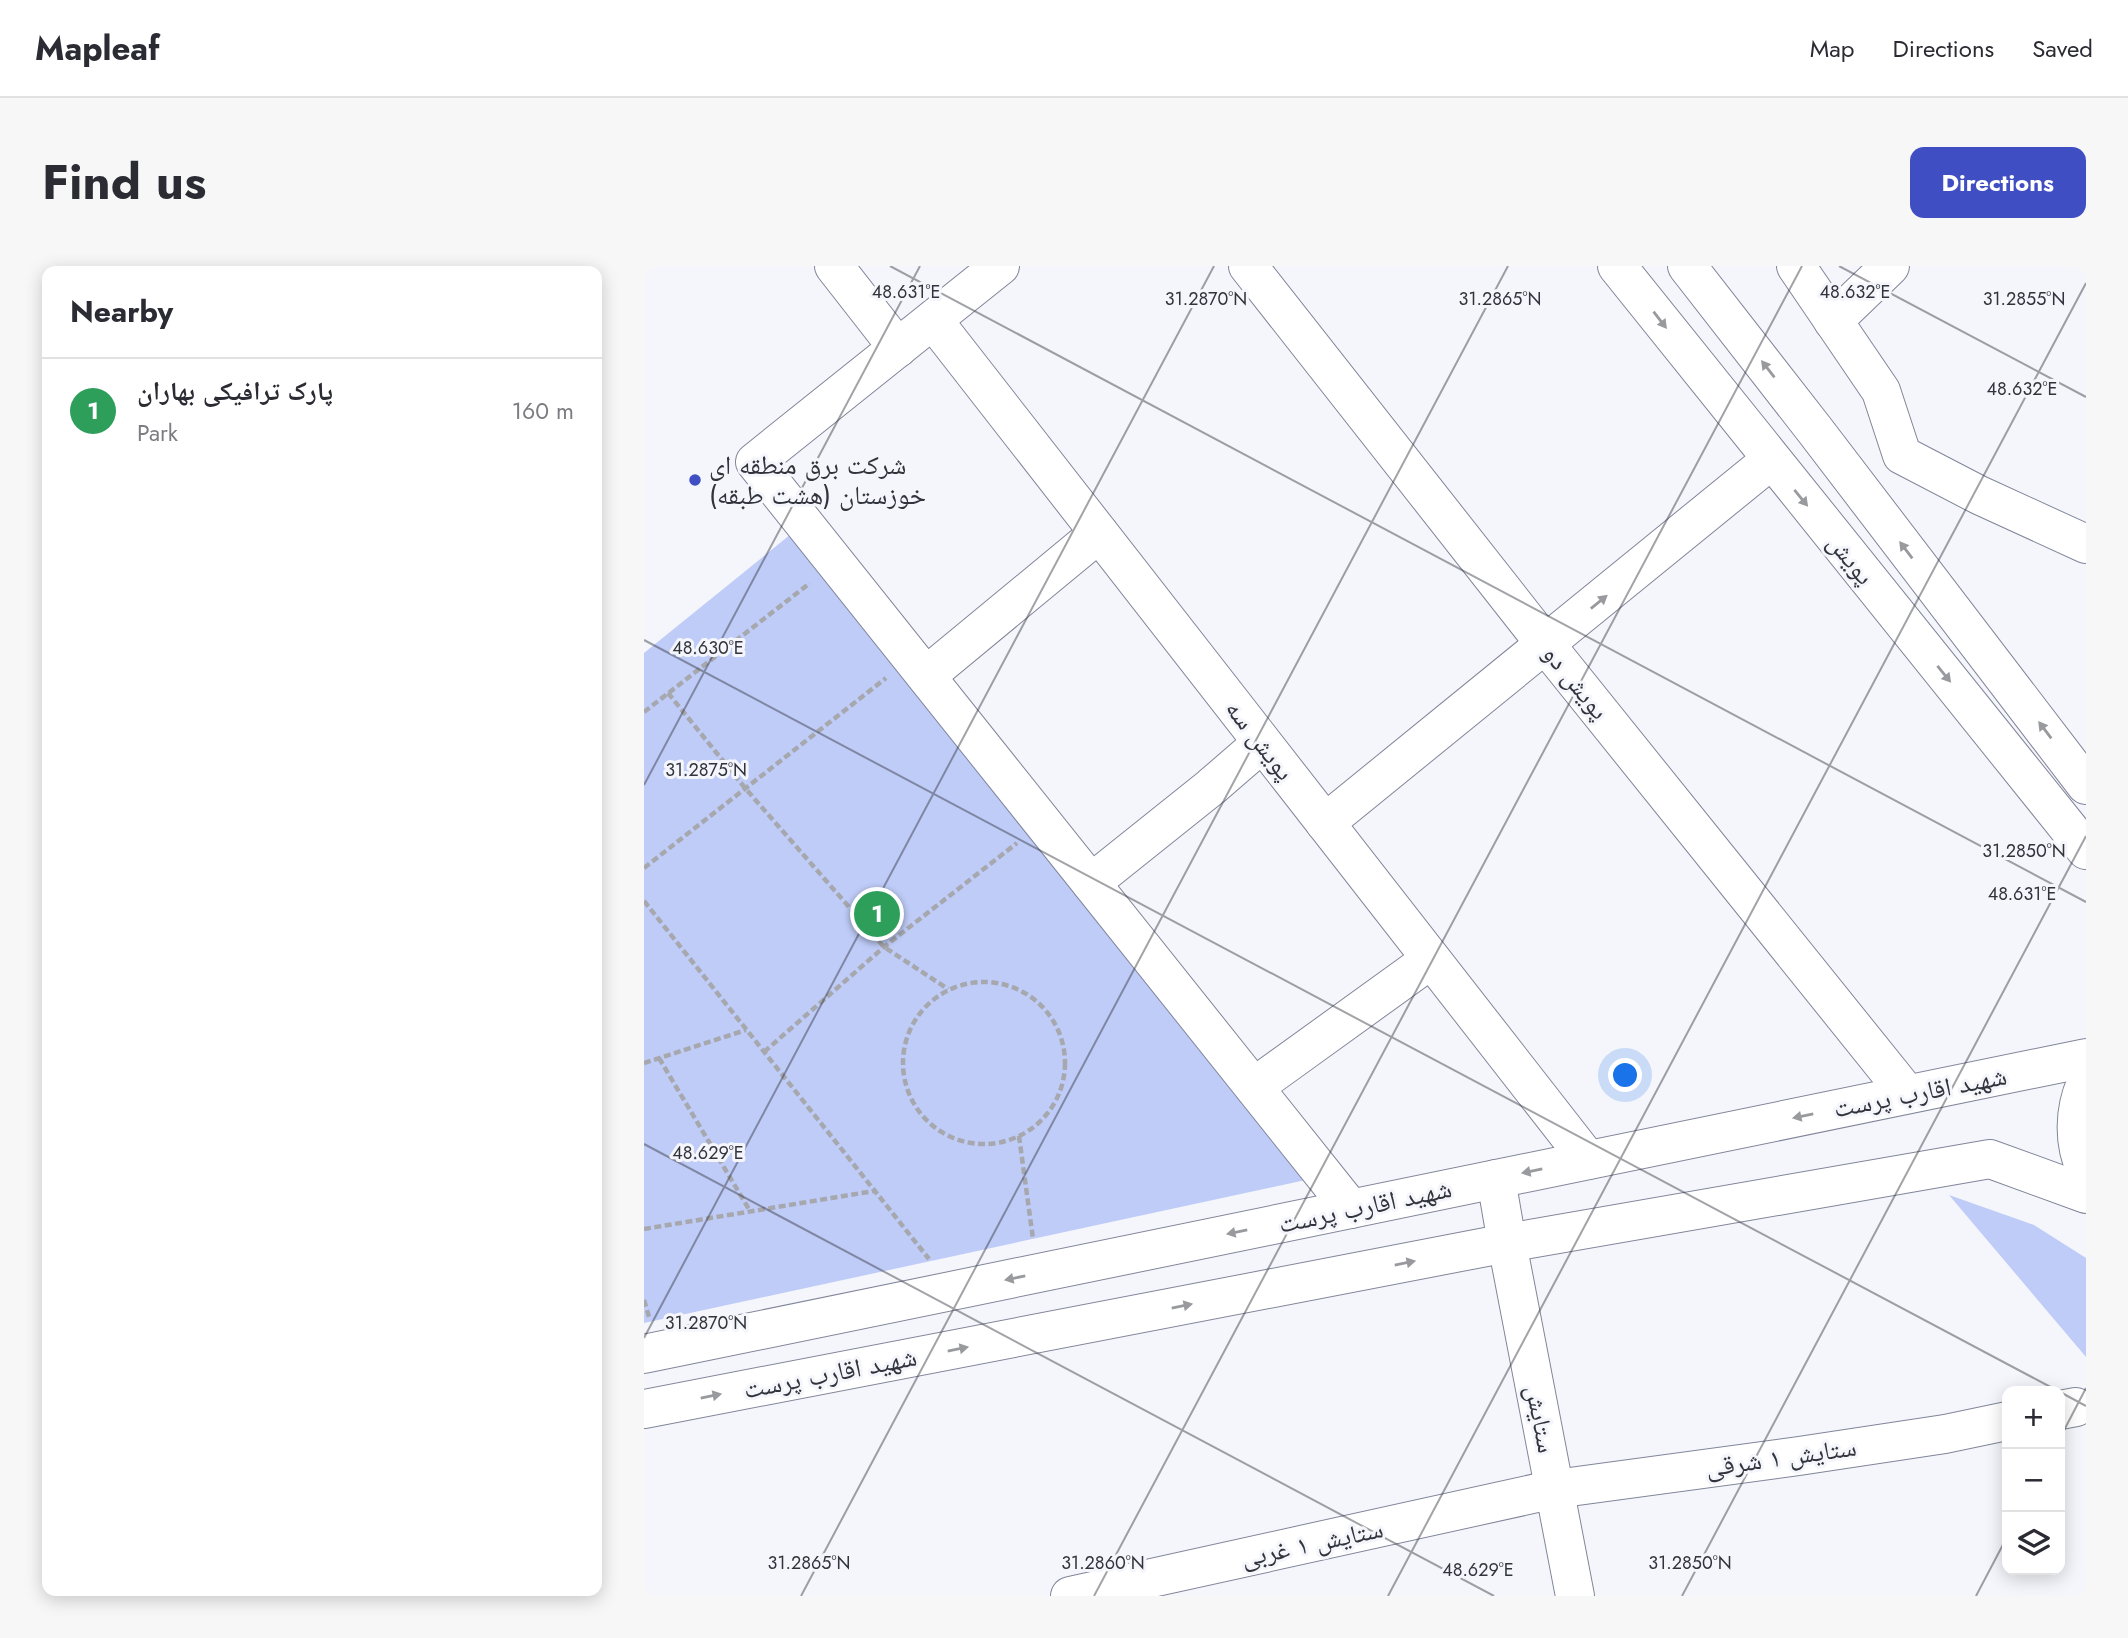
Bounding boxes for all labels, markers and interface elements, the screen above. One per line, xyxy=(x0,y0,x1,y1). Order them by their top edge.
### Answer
text: Mapleaf xyxy=(35,25,160,72)
text: Map xyxy=(1810,31,1855,66)
text: Directions xyxy=(1893,31,1994,66)
text: Saved xyxy=(2032,31,2093,66)
text: Find us xyxy=(42,147,206,217)
button: Directions xyxy=(1910,147,2086,218)
text: 48.631°E xyxy=(872,279,940,305)
text: 48.632°E xyxy=(1820,279,1890,305)
text: 31.2870°N xyxy=(1165,286,1247,312)
text: 31.2865°N xyxy=(1459,286,1541,312)
text: 31.2855°N xyxy=(1983,286,2065,312)
text: Nearby xyxy=(70,290,173,333)
one-way arrow xyxy=(1652,310,1667,328)
one-way arrow xyxy=(1760,361,1775,379)
text: پارک ترافیکی بهاران xyxy=(137,372,333,410)
text: 48.632°E xyxy=(1987,376,2057,402)
text: 1 xyxy=(87,394,99,428)
text: 160 m xyxy=(512,394,574,428)
text: Park xyxy=(137,416,178,450)
place label: شرکت برق منطقه ای خوزستان (هشت طبقه) xyxy=(709,446,926,514)
marker: شرکت برق منطقه ای خوزستان (هشت طبقه) xyxy=(687,472,703,488)
one-way arrow xyxy=(1793,489,1808,506)
street label: پویش xyxy=(1818,525,1884,593)
one-way arrow xyxy=(1899,541,1914,559)
one-way arrow xyxy=(1589,594,1607,609)
text: 48.630°E xyxy=(672,635,744,661)
street label: پویش دو xyxy=(1534,636,1618,728)
one-way arrow xyxy=(1936,666,1951,683)
street label: پویش سه xyxy=(1216,692,1304,788)
one-way arrow xyxy=(2037,722,2052,740)
text: 31.2875°N xyxy=(665,757,747,783)
text: 31.2850°N xyxy=(1982,838,2066,864)
text: 48.631°E xyxy=(1988,881,2056,907)
pin: 1 xyxy=(854,888,900,940)
street label: شهید اقارب پرست xyxy=(1830,1057,2010,1127)
your location xyxy=(1608,1058,1642,1092)
one-way arrow xyxy=(1792,1110,1814,1121)
text: 48.629°E xyxy=(672,1140,744,1166)
one-way arrow xyxy=(1521,1166,1543,1177)
street label: شهید اقارب پرست xyxy=(1275,1169,1455,1243)
one-way arrow xyxy=(1226,1227,1248,1238)
one-way arrow xyxy=(1394,1257,1416,1268)
one-way arrow xyxy=(1004,1273,1026,1284)
one-way arrow xyxy=(1171,1300,1193,1311)
text: 31.2870°N xyxy=(665,1310,747,1336)
street label: شهید اقارب پرست xyxy=(740,1338,920,1408)
one-way arrow xyxy=(947,1343,969,1354)
street label: ستایش xyxy=(1516,1382,1566,1456)
map controls xyxy=(2002,1386,2065,1575)
button: + xyxy=(2002,1386,2065,1449)
one-way arrow xyxy=(700,1391,722,1402)
street label: ستایش ۱ شرقی xyxy=(1703,1428,1859,1486)
button: − xyxy=(2002,1449,2065,1512)
street label: ستایش ۱ غربی xyxy=(1237,1509,1387,1577)
button: layers xyxy=(2002,1512,2065,1575)
text: 31.2865°N xyxy=(768,1550,850,1576)
text: 31.2860°N xyxy=(1061,1550,1145,1576)
text: 31.2850°N xyxy=(1648,1550,1732,1576)
text: 48.629°E xyxy=(1442,1557,1514,1583)

